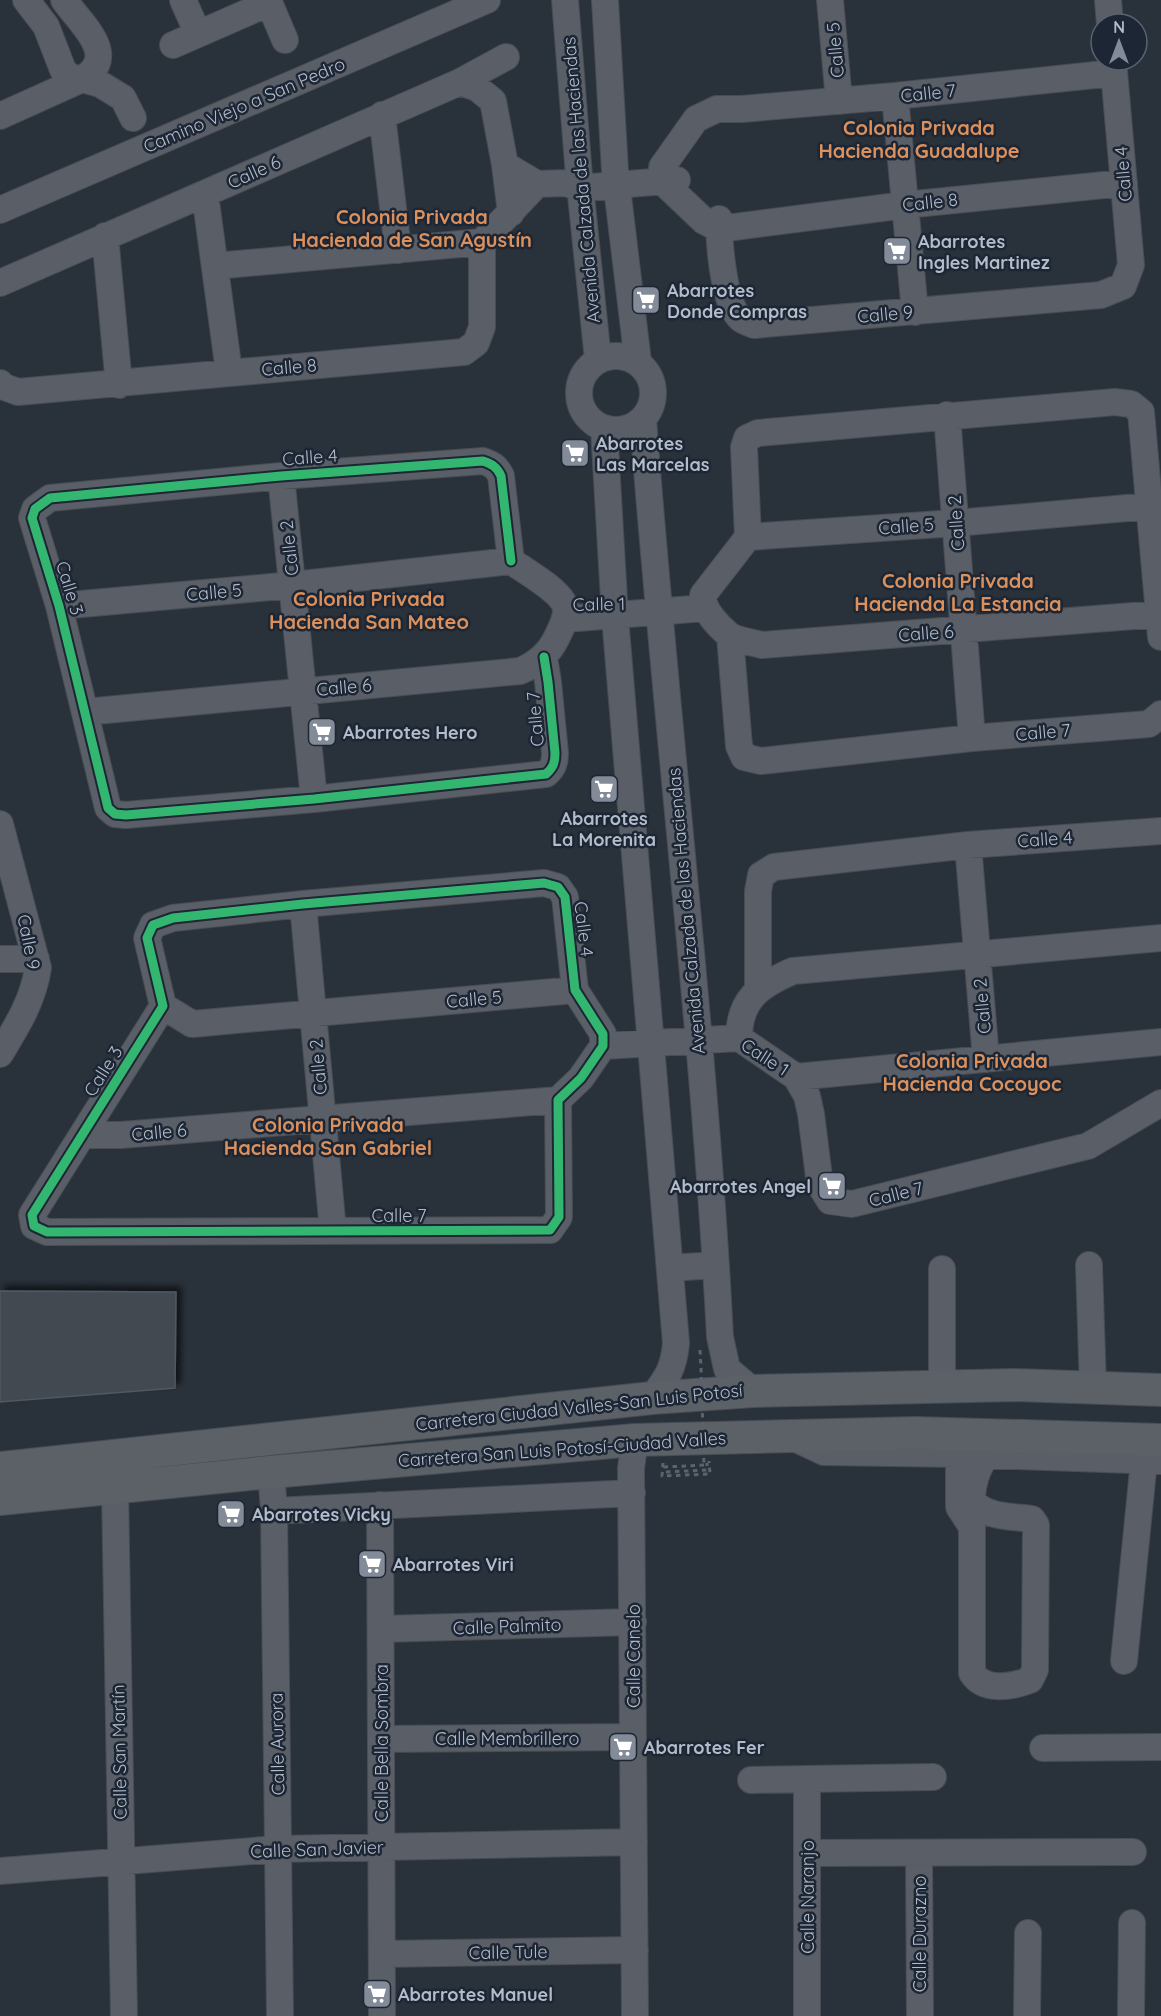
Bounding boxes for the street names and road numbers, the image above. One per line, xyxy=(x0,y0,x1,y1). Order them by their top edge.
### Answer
street label: Calle 5 xyxy=(821,21,849,79)
street label: Avenida Calzada de las Haciendas xyxy=(557,36,605,324)
street label: Camino Viejo a San Pedro xyxy=(140,52,348,158)
street label: Calle 7 xyxy=(899,79,957,107)
street label: Calle 4 xyxy=(1109,145,1137,203)
street label: Calle 6 xyxy=(224,150,284,194)
street label: Calle 8 xyxy=(901,188,959,216)
street label: Calle 9 xyxy=(856,300,914,328)
street label: Calle 8 xyxy=(260,353,318,381)
street label: Calle 4 xyxy=(282,444,338,470)
street label: Calle 2 xyxy=(943,494,969,552)
street label: Calle 5 xyxy=(877,513,935,539)
street label: Calle 2 xyxy=(275,519,303,577)
street label: Calle 3 xyxy=(51,558,89,618)
street label: Calle 5 xyxy=(185,578,243,606)
street label: Calle 1 xyxy=(573,592,625,616)
street label: Calle 6 xyxy=(897,620,955,646)
street label: Calle 6 xyxy=(315,673,373,701)
street label: Calle 7 xyxy=(521,691,549,747)
street label: Calle 7 xyxy=(1015,718,1071,746)
street label: Avenida Calzada de las Haciendas xyxy=(662,767,710,1055)
street label: Calle 4 xyxy=(1017,826,1073,852)
street label: Calle 4 xyxy=(569,900,599,958)
street label: Calle 9 xyxy=(12,912,46,972)
street label: Calle 2 xyxy=(968,977,996,1035)
street label: Calle 5 xyxy=(445,985,503,1013)
street label: Calle 1 xyxy=(737,1033,793,1081)
street label: Calle 2 xyxy=(304,1038,332,1096)
street label: Calle 3 xyxy=(79,1041,127,1101)
street label: Calle 6 xyxy=(130,1118,188,1146)
street label: Calle 7 xyxy=(866,1176,926,1212)
street label: Calle 7 xyxy=(371,1204,427,1227)
street label: Carretera Ciudad Valles-San Luis Potosí xyxy=(414,1378,744,1436)
street label: Carretera San Luis Potosí-Ciudad Valles xyxy=(397,1426,727,1472)
street label: Calle Canelo xyxy=(622,1604,645,1708)
street label: Calle Palmito xyxy=(452,1613,562,1639)
street label: Calle Bella Sombra xyxy=(370,1664,393,1822)
street label: Calle San Martín xyxy=(106,1684,132,1820)
street label: Calle Aurora xyxy=(265,1693,289,1795)
street label: Calle Membrillero xyxy=(435,1727,579,1750)
street label: Calle San Javier xyxy=(250,1835,384,1863)
street label: Calle Naranjo xyxy=(796,1840,819,1954)
street label: Calle Durazno xyxy=(908,1876,931,1992)
street label: Calle Tule xyxy=(468,1940,548,1964)

